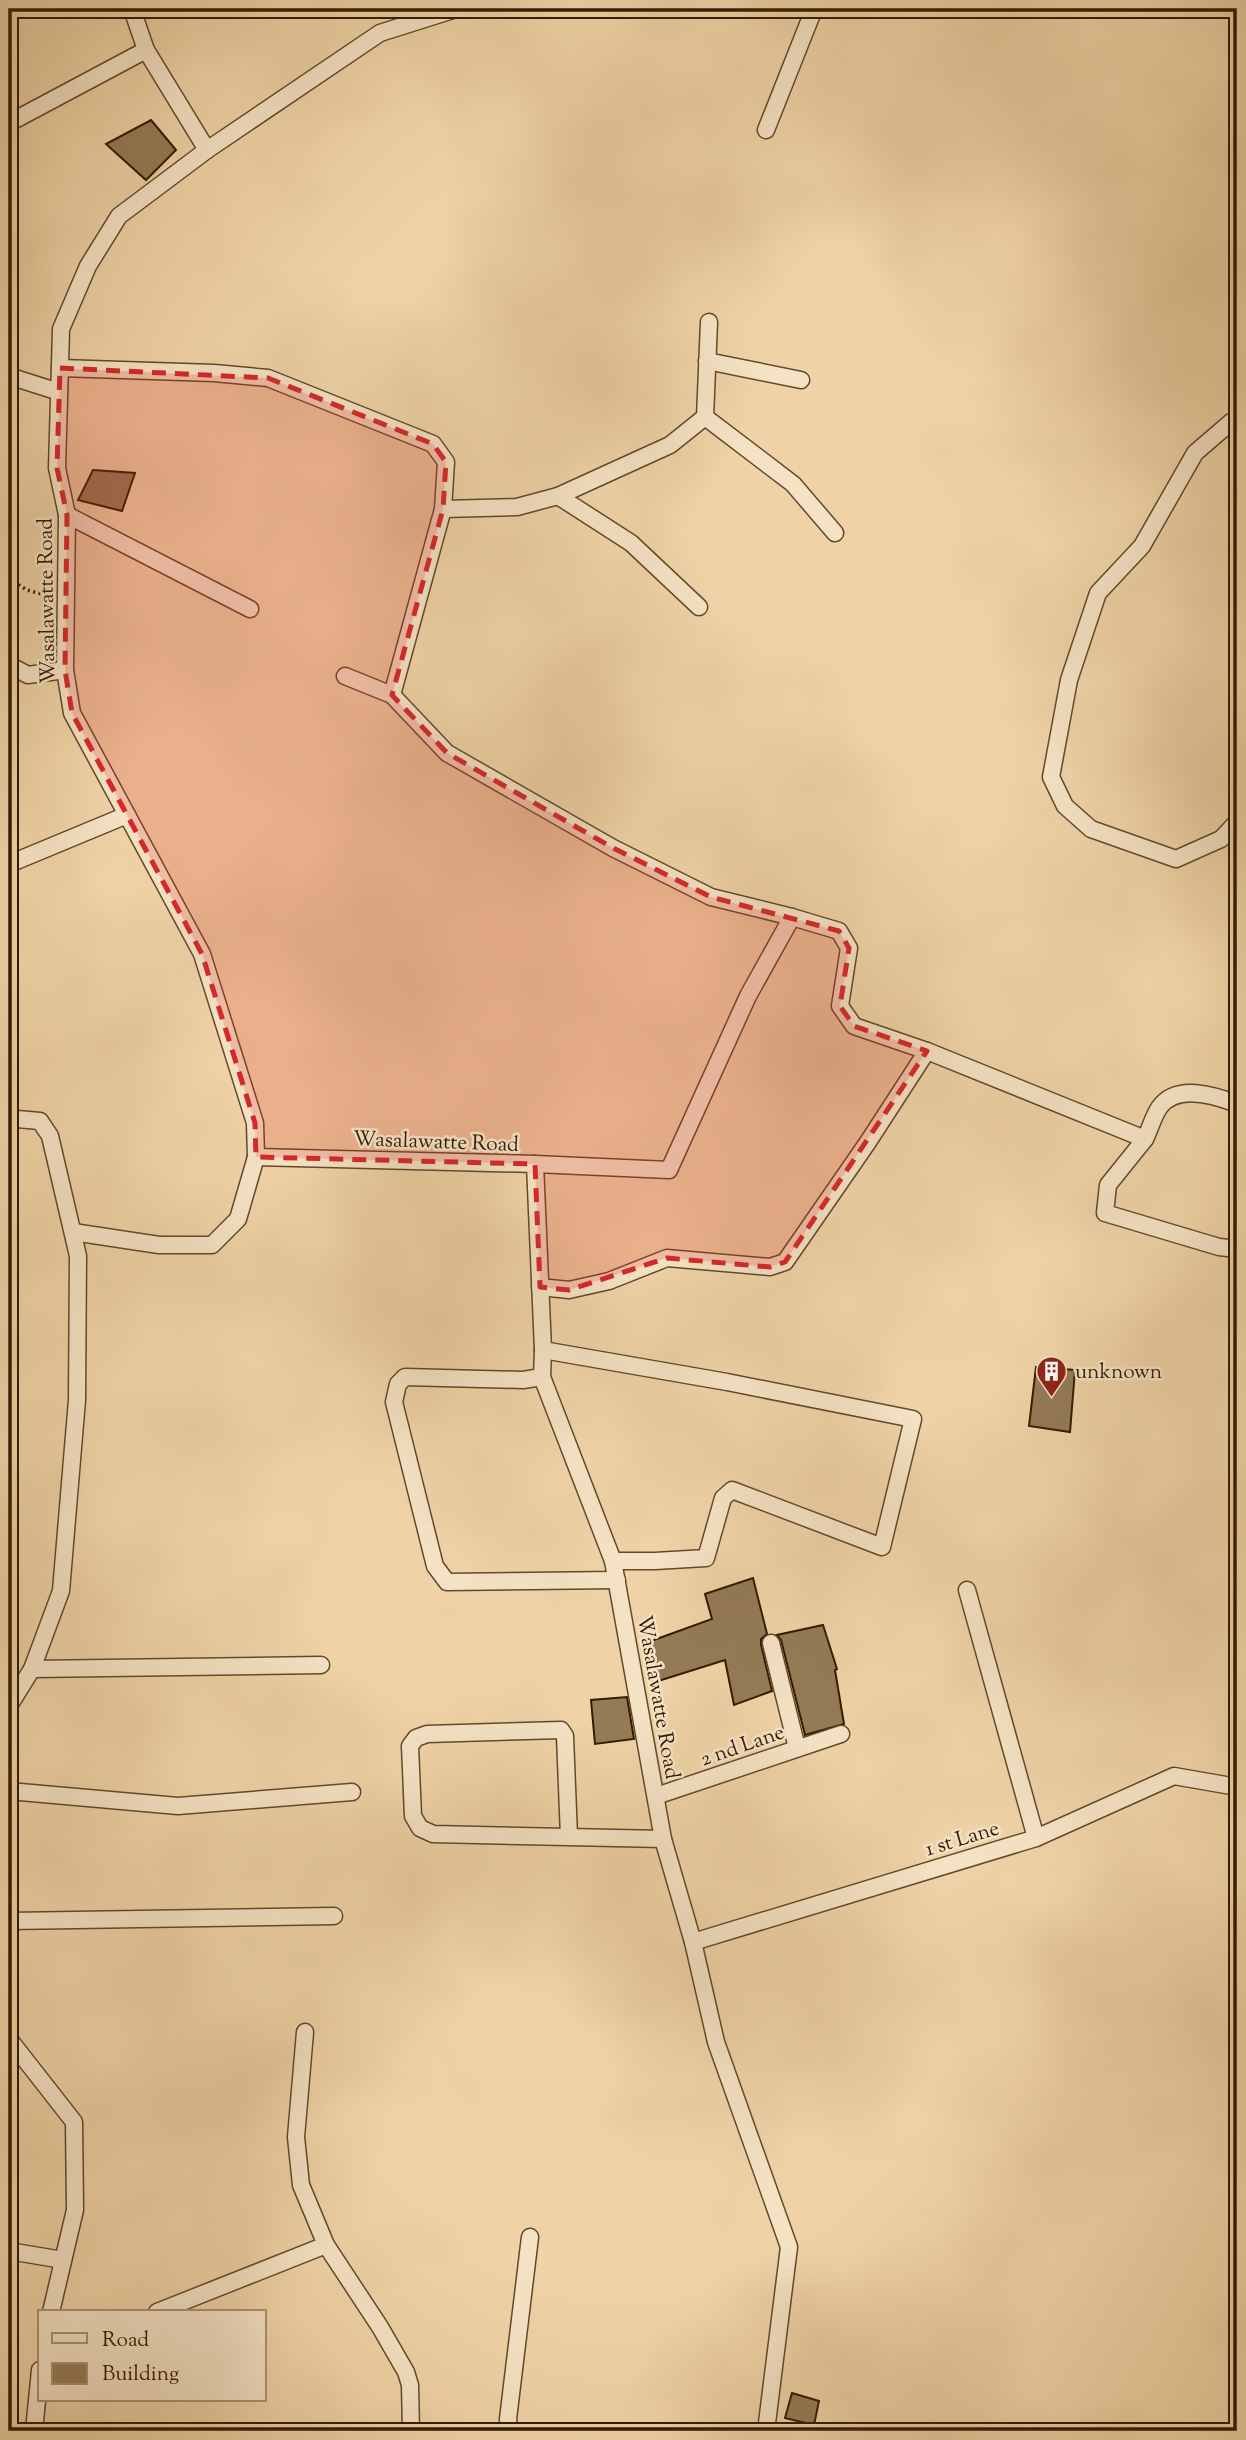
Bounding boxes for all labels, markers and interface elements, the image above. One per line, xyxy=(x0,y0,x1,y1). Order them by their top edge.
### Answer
street label: Wasalawatte Road xyxy=(32,518,64,684)
street label: Wasalawatte Road xyxy=(352,1125,520,1161)
building icon: unknown xyxy=(1035,1354,1069,1398)
place label: unknown xyxy=(1075,1358,1162,1388)
street label: Wasalawatte Road xyxy=(628,1613,686,1782)
street label: 2 nd Lane xyxy=(697,1719,789,1775)
street label: 1 st Lane xyxy=(922,1814,1003,1865)
legend xyxy=(38,2310,266,2402)
text: Road xyxy=(102,2326,149,2356)
text: Building xyxy=(102,2360,179,2390)

